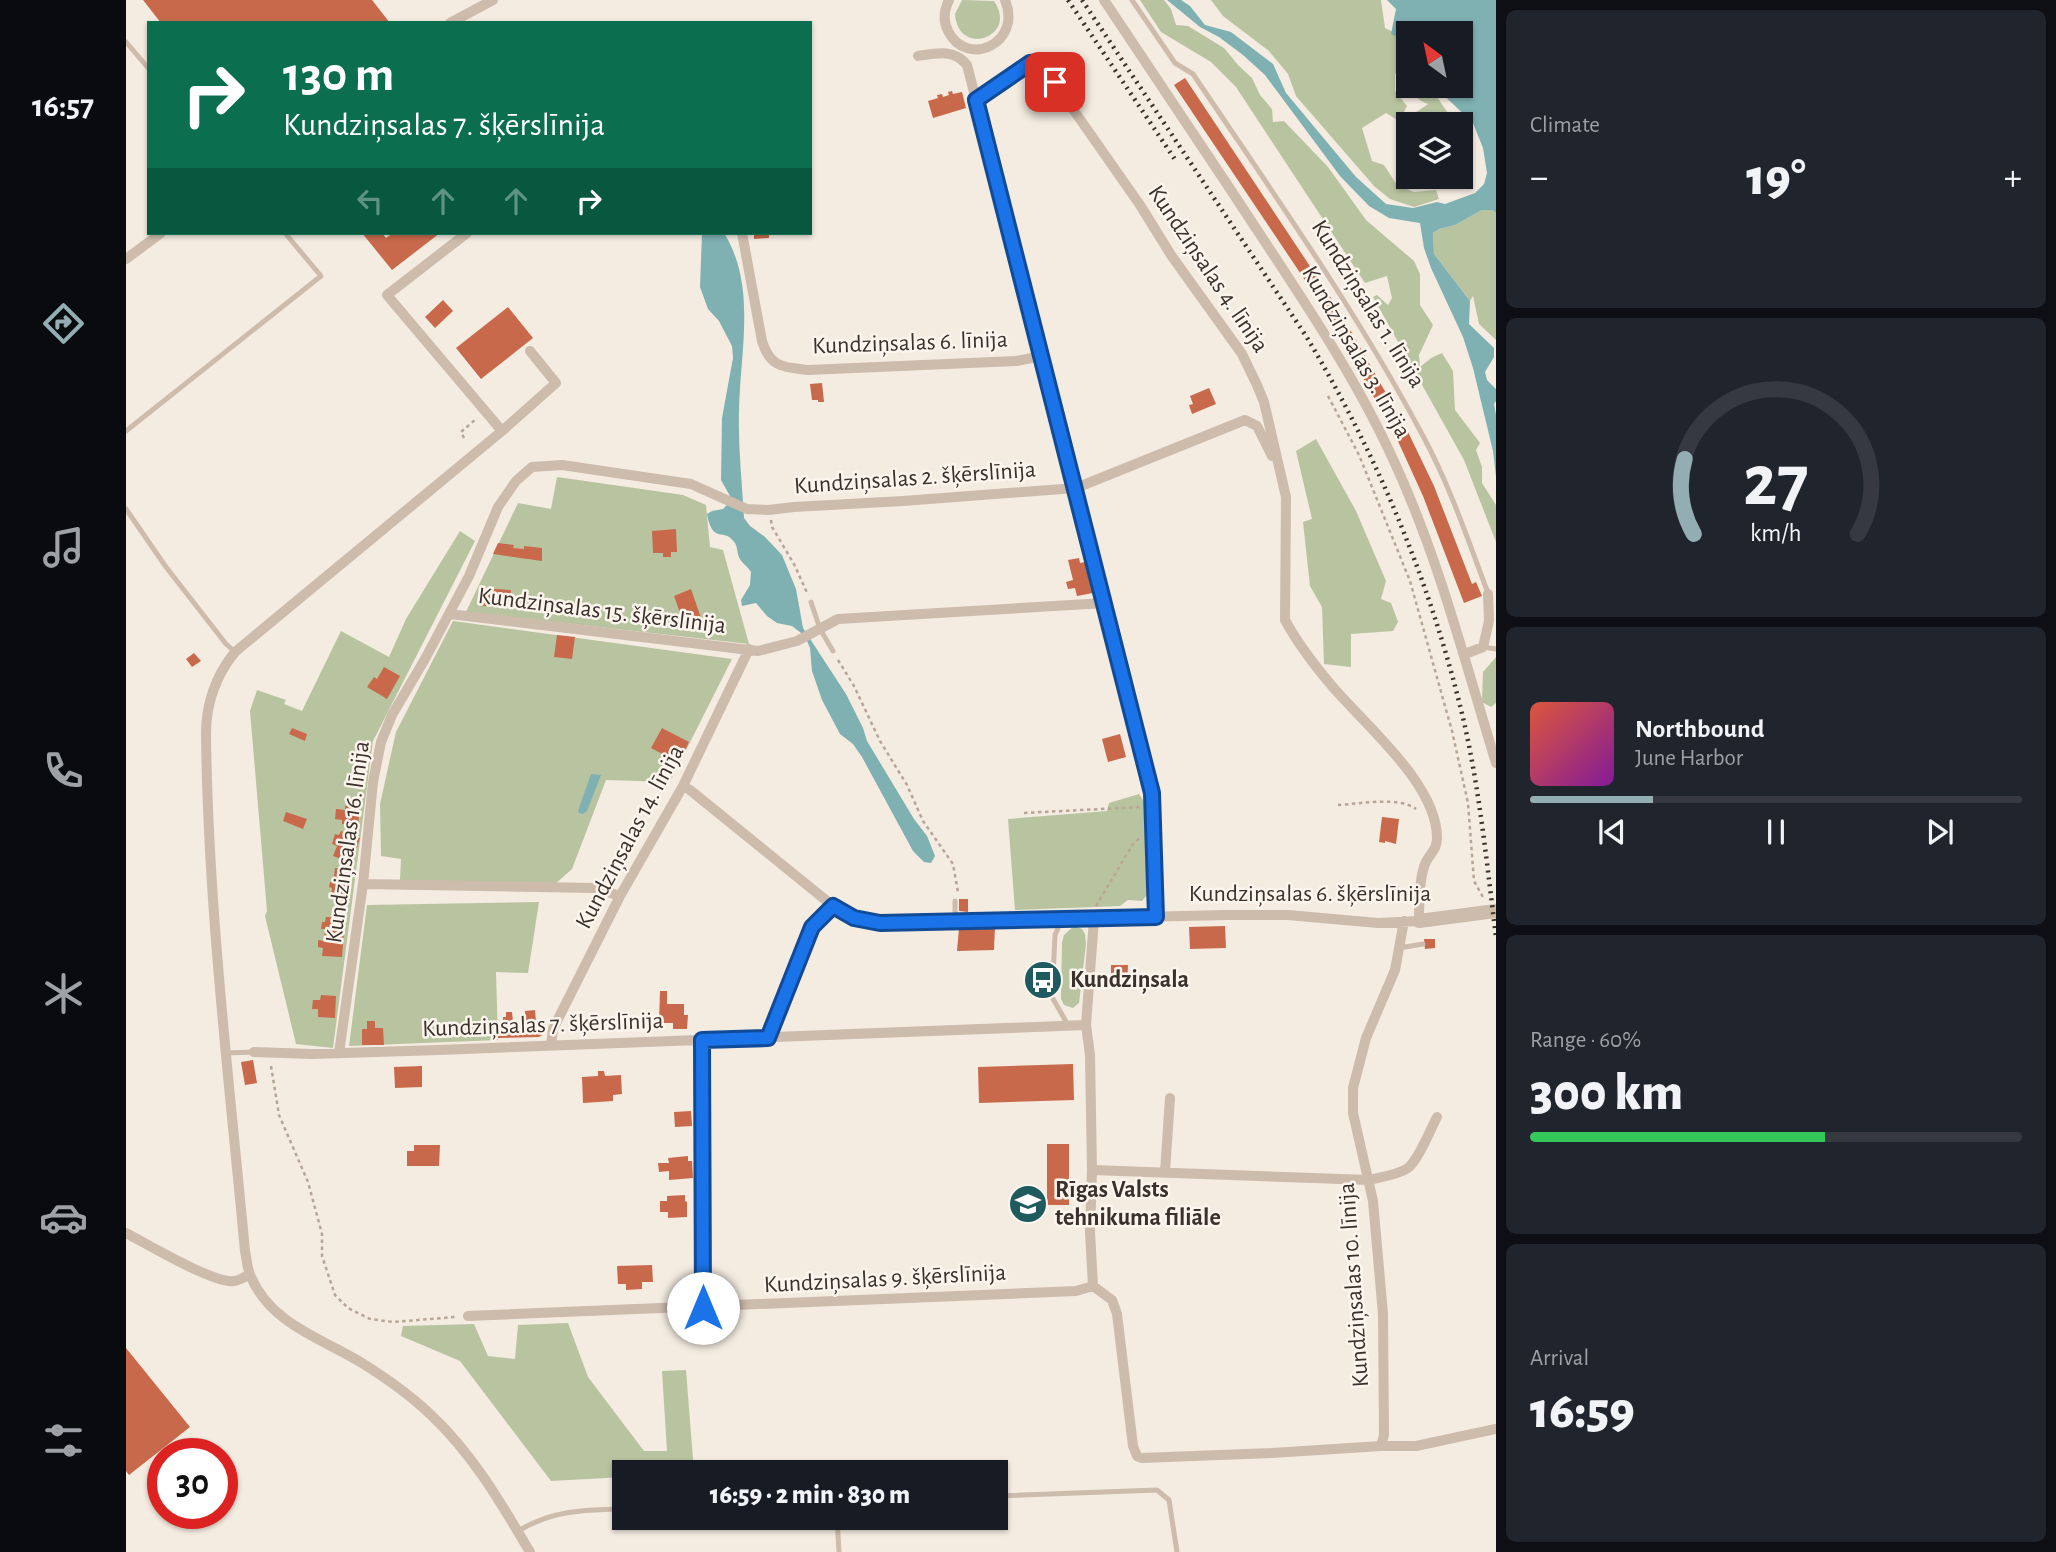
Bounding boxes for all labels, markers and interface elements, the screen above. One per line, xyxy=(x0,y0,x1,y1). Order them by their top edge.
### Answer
north arrow xyxy=(1396,21,1474,98)
map controls xyxy=(1396,21,1473,189)
icon: right xyxy=(168,49,259,140)
text: 130 m xyxy=(283,51,394,100)
pin xyxy=(1025,52,1085,112)
icon: arrive xyxy=(1036,63,1074,101)
text: 16:57 xyxy=(32,90,94,122)
text: Kundziņsalas 7. šķērslīnija xyxy=(283,109,605,141)
button: layers xyxy=(1396,112,1473,189)
text: Climate xyxy=(1530,114,1600,137)
text: 19° xyxy=(1746,152,1806,204)
text: − xyxy=(1530,159,1548,197)
text: + xyxy=(2004,159,2022,197)
street label: Kundziņsalas 4. līnija xyxy=(1142,181,1273,357)
icon: left xyxy=(351,182,389,220)
icon: ahead xyxy=(424,182,462,220)
icon: ahead xyxy=(497,182,535,220)
icon: right xyxy=(570,182,608,220)
street label: Kundziņsalas 1. līnija xyxy=(1306,216,1429,393)
street label: Kundziņsalas 3. līnija xyxy=(1296,262,1415,443)
icon: directions xyxy=(39,299,88,348)
street label: Kundziņsalas 6. līnija xyxy=(812,328,1008,359)
text: 27 xyxy=(1743,446,1809,519)
street label: Kundziņsalas 2. šķērslīnija xyxy=(793,458,1037,499)
text: km/h xyxy=(1750,520,1802,545)
icon: music xyxy=(39,523,88,572)
street label: Kundziņsalas 15. šķērslīnija xyxy=(476,584,727,639)
text: Northbound xyxy=(1635,716,1764,742)
street label: Kundziņsalas 16. līnija xyxy=(322,739,375,945)
street label: Kundziņsalas 14. līnija xyxy=(571,741,689,933)
icon: phone xyxy=(39,746,88,795)
text: June Harbor xyxy=(1635,747,1743,770)
icon: previous xyxy=(1593,813,1631,851)
icon: pause xyxy=(1757,813,1795,851)
icon: next xyxy=(1921,813,1959,851)
street label: Kundziņsalas 6. šķērslīnija xyxy=(1189,882,1431,907)
bus stop icon: Kundziņsala xyxy=(1022,959,1064,1001)
place label: Kundziņsala xyxy=(1070,968,1189,994)
icon: climate xyxy=(39,969,88,1018)
street label: Kundziņsalas 7. šķērslīnija xyxy=(422,1009,664,1042)
text: Range · 60% xyxy=(1530,1029,1641,1052)
text: 300 km xyxy=(1530,1067,1683,1119)
place label: Rīgas Valsts tehnikuma filiāle xyxy=(1055,1178,1221,1230)
street label: Kundziņsalas 10. līnija xyxy=(1335,1182,1374,1388)
school or university icon: Rīgas Valsts tehnikuma filiāle xyxy=(1007,1183,1049,1225)
icon: car xyxy=(39,1193,88,1242)
street label: Kundziņsalas 9. šķērslīnija xyxy=(763,1261,1007,1298)
position arrow xyxy=(666,1271,740,1345)
text: Arrival xyxy=(1530,1347,1589,1370)
text: 16:59 xyxy=(1530,1385,1635,1437)
icon: filters xyxy=(39,1416,88,1465)
speed limit sign: 30 xyxy=(147,1438,238,1529)
text: 16:59 · 2 min · 830 m xyxy=(710,1482,910,1508)

